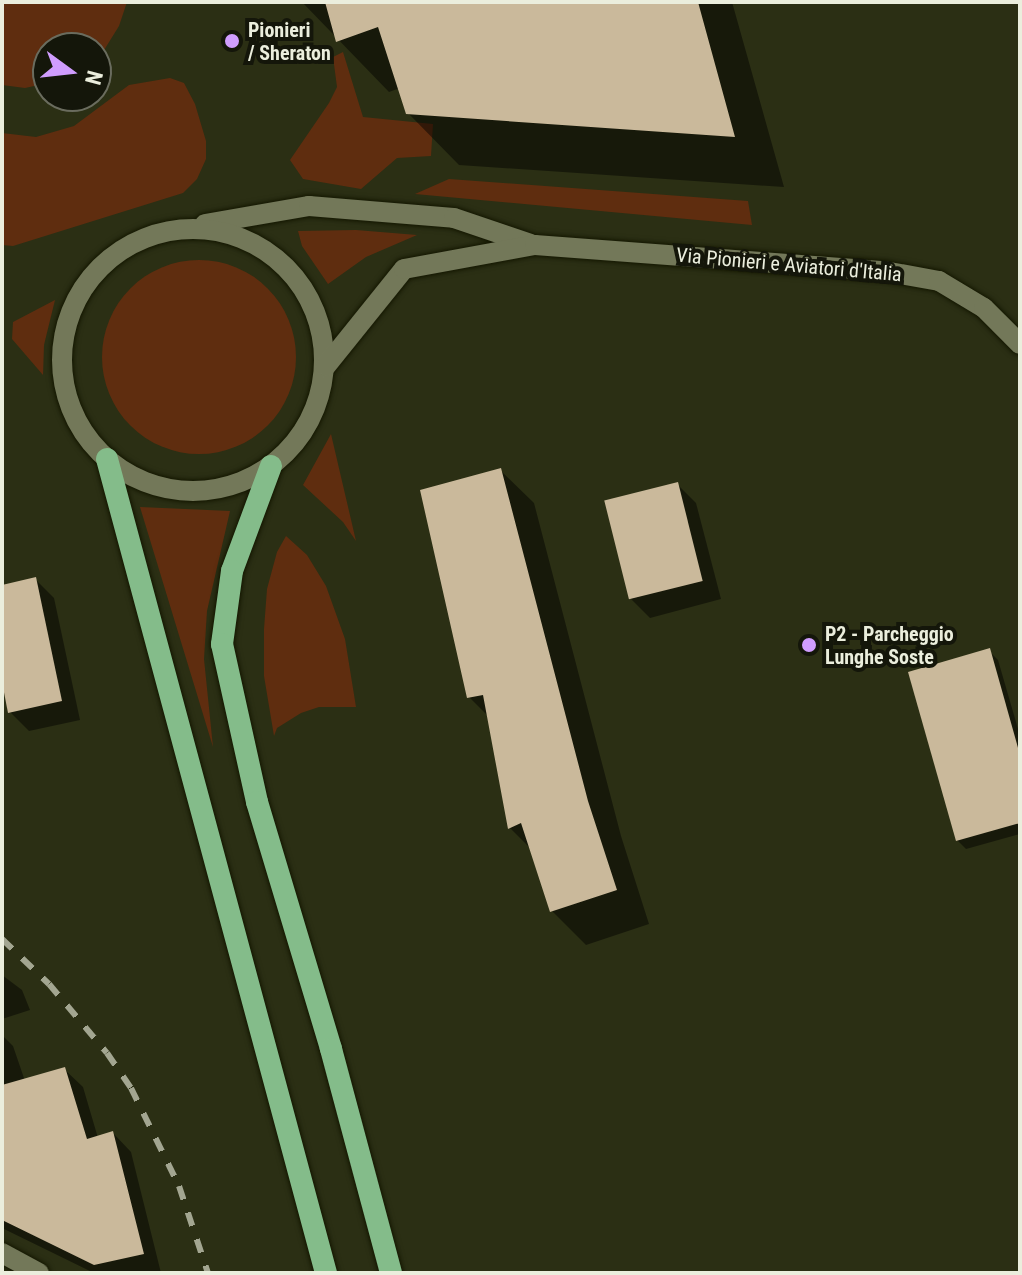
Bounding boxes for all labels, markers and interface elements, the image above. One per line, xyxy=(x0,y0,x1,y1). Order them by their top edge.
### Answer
place label: Pionieri / Sheraton xyxy=(248,18,331,65)
north arrow xyxy=(32,32,112,112)
marker: Pionieri / Sheraton xyxy=(223,32,241,50)
text: N xyxy=(80,68,108,88)
street label: Via Pionieri e Aviatori d'Italia xyxy=(675,243,903,287)
place label: P2 - Parcheggio Lunghe Soste xyxy=(825,622,954,669)
marker: P2 - Parcheggio Lunghe Soste xyxy=(800,636,818,654)

